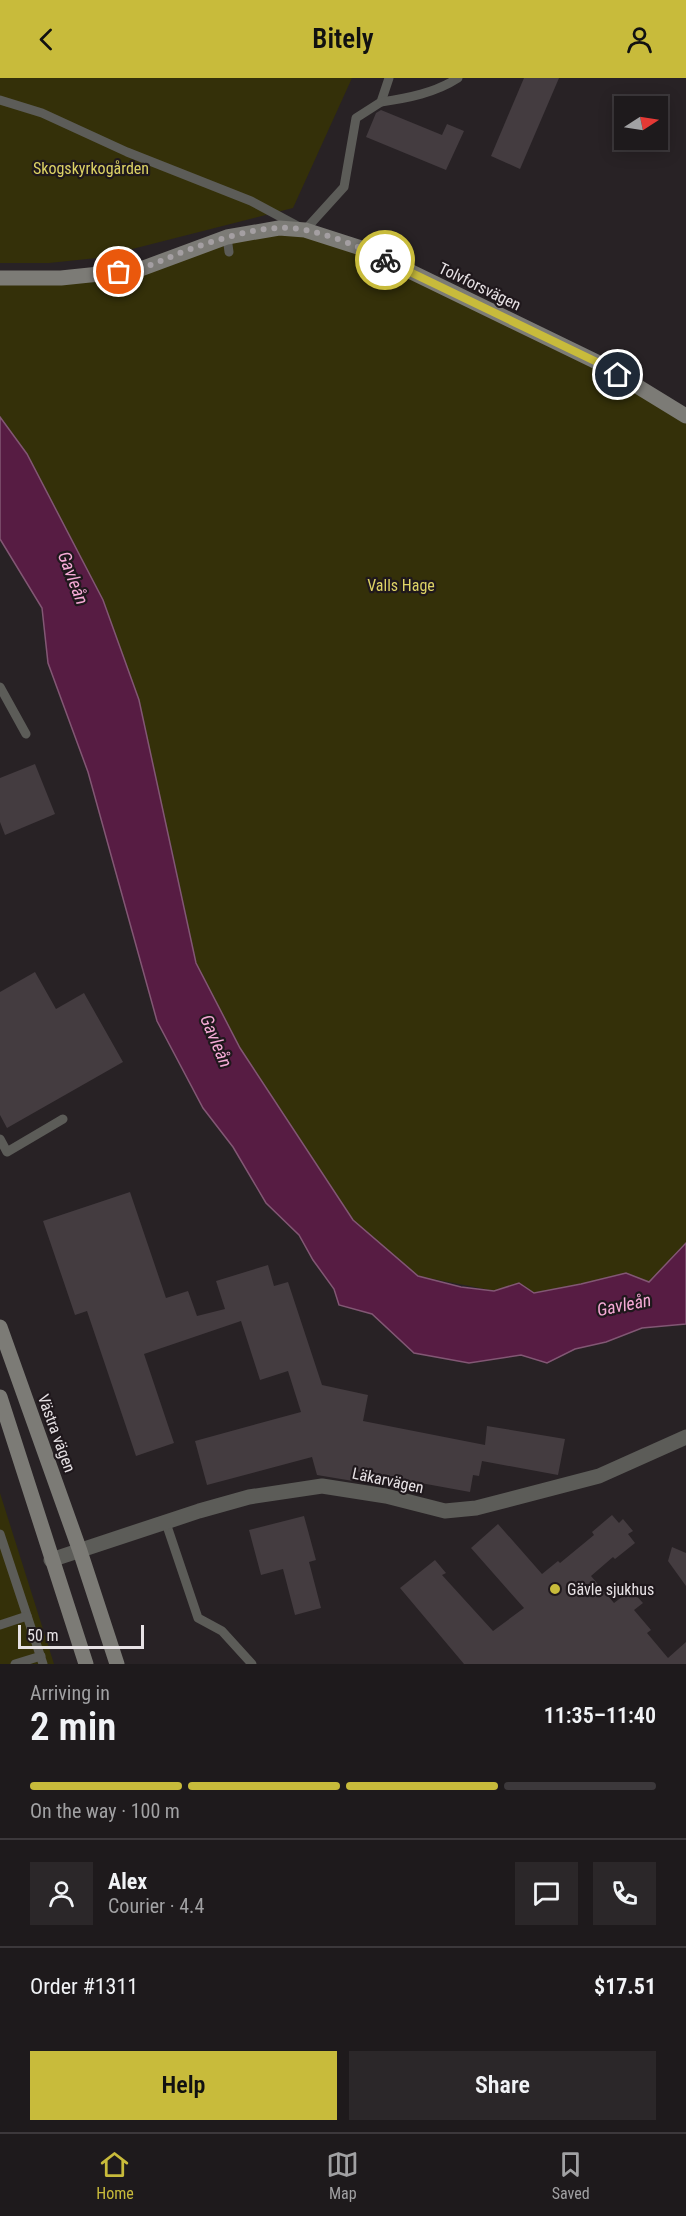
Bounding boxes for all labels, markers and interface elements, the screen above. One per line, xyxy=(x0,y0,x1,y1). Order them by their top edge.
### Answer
icon: back xyxy=(30,23,63,56)
text: Bitely xyxy=(312,23,374,55)
icon: person xyxy=(623,23,656,56)
north arrow xyxy=(614,96,668,150)
map controls xyxy=(614,96,668,150)
park label: Skogskyrkogården xyxy=(33,159,149,178)
courier xyxy=(355,230,415,290)
icon: bike xyxy=(369,244,402,277)
pin xyxy=(93,246,144,297)
icon: bag xyxy=(102,255,135,288)
street label: Tolvforsvägen xyxy=(436,258,524,314)
pin xyxy=(592,349,643,400)
icon: home xyxy=(601,358,634,391)
water label: Gavleån xyxy=(54,548,93,607)
park label: Valls Hage xyxy=(367,576,435,595)
water label: Gavleån xyxy=(196,1011,237,1070)
water label: Gavleån xyxy=(595,1289,653,1320)
street label: Västra vägen xyxy=(34,1392,79,1475)
street label: Läkarvägen xyxy=(350,1464,425,1497)
place label: Gävle sjukhus xyxy=(567,1580,654,1599)
marker: Gävle sjukhus xyxy=(548,1582,562,1596)
scale bar xyxy=(18,1622,144,1650)
text: 50 m xyxy=(27,1626,59,1645)
text: Arriving in xyxy=(30,1681,110,1705)
text: 11:35–11:40 xyxy=(544,1703,656,1728)
text: 2 min xyxy=(30,1704,116,1750)
text: On the way · 100 m xyxy=(30,1799,180,1823)
button: person xyxy=(30,1862,93,1925)
button: chat xyxy=(515,1862,578,1925)
button: phone xyxy=(593,1862,656,1925)
text: Alex xyxy=(108,1869,147,1894)
text: Courier · 4.4 xyxy=(108,1894,204,1918)
text: Order #1311 xyxy=(30,1974,138,1999)
text: $17.51 xyxy=(594,1974,656,1999)
button: Help xyxy=(30,2051,337,2120)
button: Share xyxy=(349,2051,656,2120)
tab: Home xyxy=(96,2148,134,2203)
tab: Map xyxy=(326,2148,359,2203)
tab: Saved xyxy=(552,2148,590,2203)

